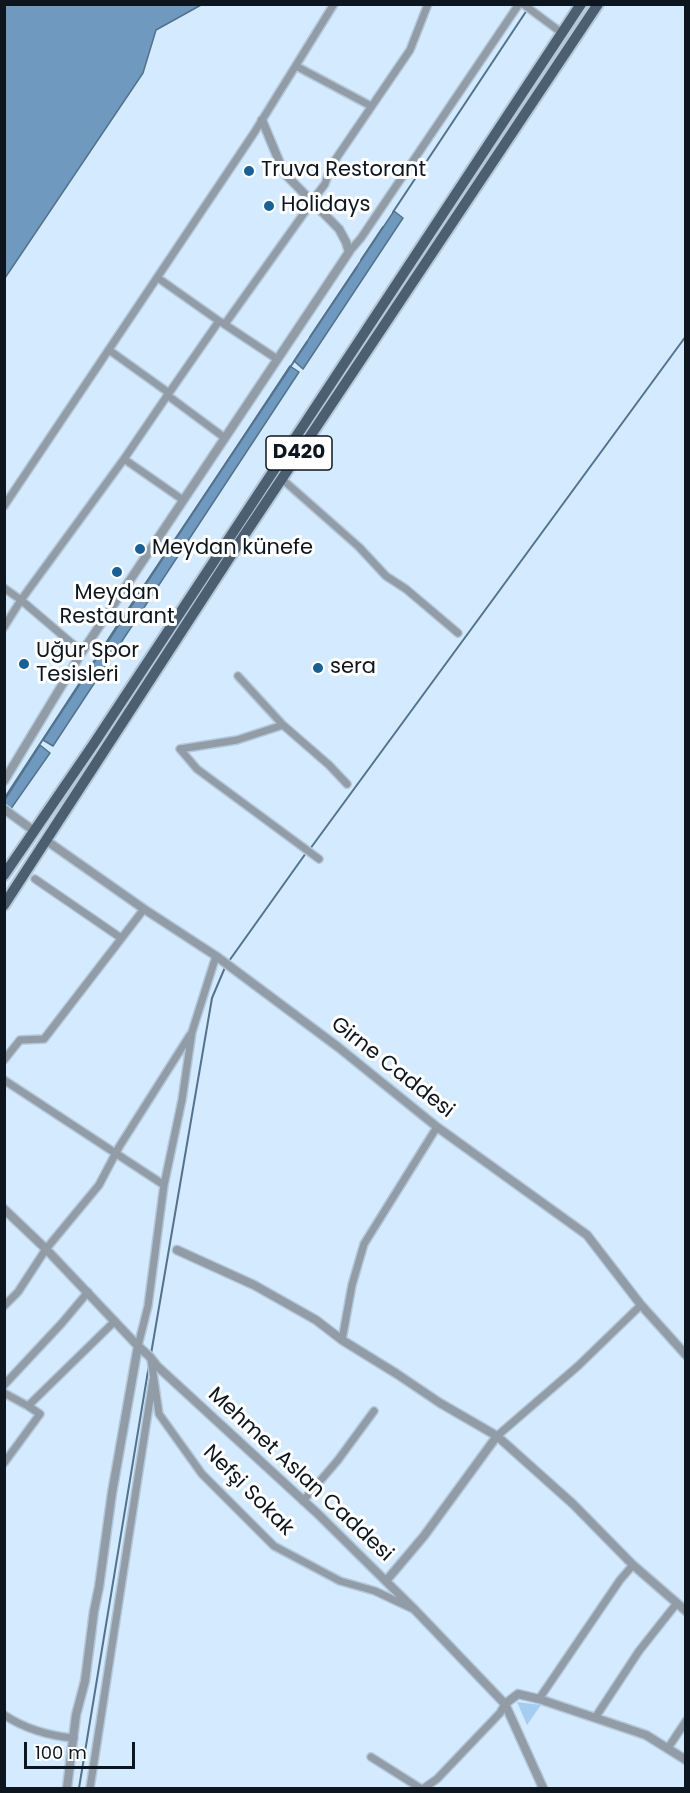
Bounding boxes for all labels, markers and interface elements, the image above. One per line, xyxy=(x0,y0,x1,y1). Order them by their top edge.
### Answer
place label: Truva Restorant xyxy=(261,158,426,184)
marker: Truva Restorant xyxy=(242,164,256,178)
place label: Holidays xyxy=(281,193,370,219)
marker: Holidays xyxy=(262,199,276,213)
road number: D420 xyxy=(266,436,332,470)
place label: Meydan künefe xyxy=(152,536,313,562)
marker: Meydan künefe xyxy=(133,542,147,556)
marker: Meydan Restaurant xyxy=(110,565,124,579)
place label: Meydan Restaurant xyxy=(59,581,175,631)
place label: Uğur Spor Tesisleri xyxy=(36,639,139,689)
place label: sera xyxy=(330,655,376,681)
marker: Uğur Spor Tesisleri xyxy=(17,657,31,671)
marker: sera xyxy=(311,661,325,675)
street label: Girne Caddesi xyxy=(325,1012,459,1124)
street label: Mehmet Aslan Caddesi xyxy=(202,1383,398,1567)
street label: Nefşi Sokak xyxy=(197,1440,299,1542)
scale bar xyxy=(27,1730,138,1768)
text: 100 m xyxy=(35,1740,87,1765)

